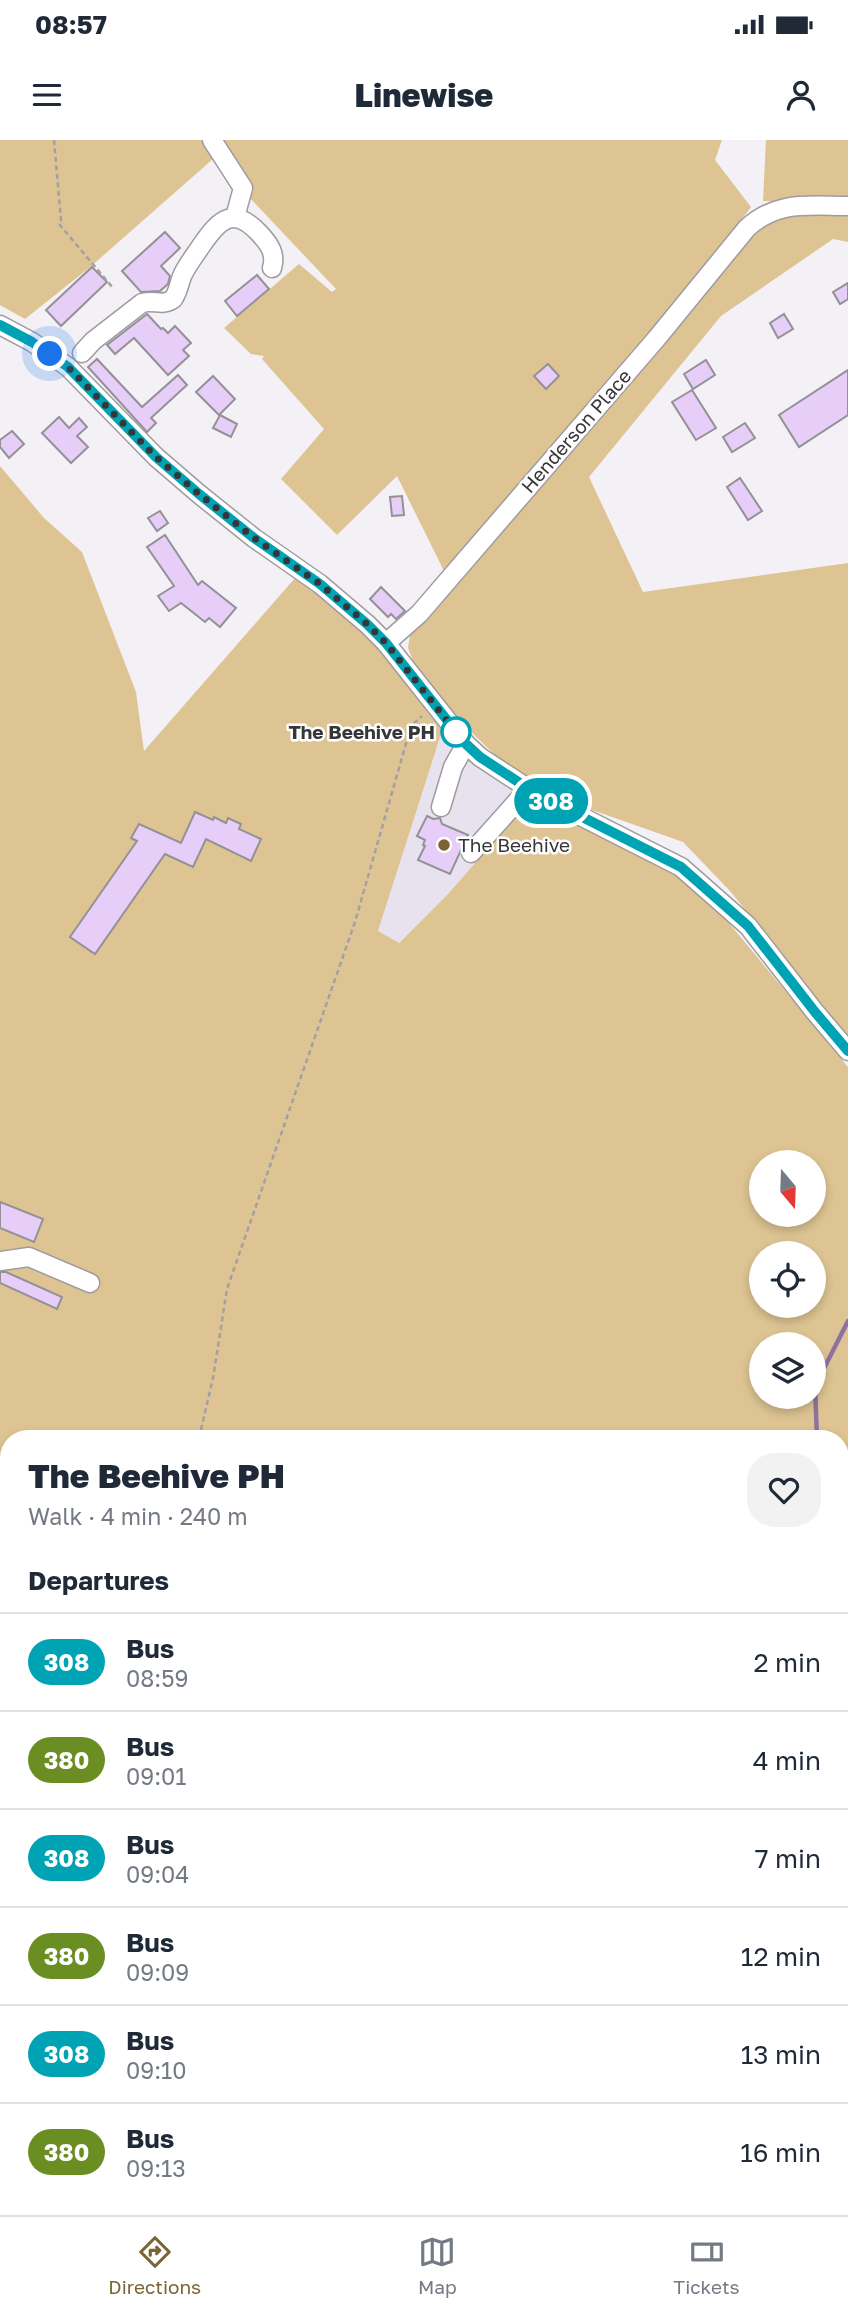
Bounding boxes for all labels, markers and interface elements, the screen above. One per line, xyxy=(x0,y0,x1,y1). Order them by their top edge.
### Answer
text: 08:57 xyxy=(35,9,107,40)
icon: menu xyxy=(28,76,66,114)
text: Linewise xyxy=(355,76,493,114)
icon: person xyxy=(782,76,820,114)
your location xyxy=(32,336,67,371)
street label: Henderson Place xyxy=(516,364,635,497)
marker: The Beehive PH xyxy=(441,717,471,747)
place label: The Beehive PH xyxy=(289,720,435,743)
line badge: 308 xyxy=(511,778,591,824)
text: 308 xyxy=(528,786,574,815)
place label: The Beehive xyxy=(458,833,570,856)
marker: The Beehive xyxy=(436,837,452,853)
north arrow xyxy=(749,1150,826,1227)
map controls xyxy=(749,1150,826,1409)
button: locate xyxy=(749,1241,826,1318)
button: layers xyxy=(749,1332,826,1409)
button: heart xyxy=(747,1453,821,1527)
text: The Beehive PH xyxy=(28,1456,285,1495)
text: Walk · 4 min · 240 m xyxy=(28,1502,248,1530)
text: Departures xyxy=(28,1565,169,1596)
text: Bus xyxy=(126,1633,174,1664)
text: 308 xyxy=(44,1647,89,1676)
text: 2 min xyxy=(753,1647,821,1678)
text: 08:59 xyxy=(126,1664,188,1692)
text: Bus xyxy=(126,1731,174,1762)
text: 380 xyxy=(44,1745,89,1774)
text: 4 min xyxy=(753,1745,821,1776)
text: 09:01 xyxy=(126,1762,187,1790)
text: Bus xyxy=(126,1829,174,1860)
text: 308 xyxy=(44,1843,89,1872)
text: 7 min xyxy=(755,1843,821,1874)
text: 09:04 xyxy=(126,1860,189,1888)
text: Bus xyxy=(126,1927,174,1958)
text: 380 xyxy=(44,1941,89,1970)
text: 12 min xyxy=(741,1941,821,1972)
text: 09:09 xyxy=(126,1958,189,1986)
text: Bus xyxy=(126,2025,174,2056)
text: 308 xyxy=(44,2039,89,2068)
text: 13 min xyxy=(741,2039,821,2070)
text: 09:10 xyxy=(126,2056,187,2084)
text: Bus xyxy=(126,2123,174,2154)
text: 380 xyxy=(44,2137,89,2166)
text: 16 min xyxy=(740,2137,821,2168)
text: 09:13 xyxy=(126,2154,186,2182)
tab: Directions xyxy=(108,2233,201,2298)
tab: Map xyxy=(418,2233,457,2298)
tab: Tickets xyxy=(673,2233,740,2298)

